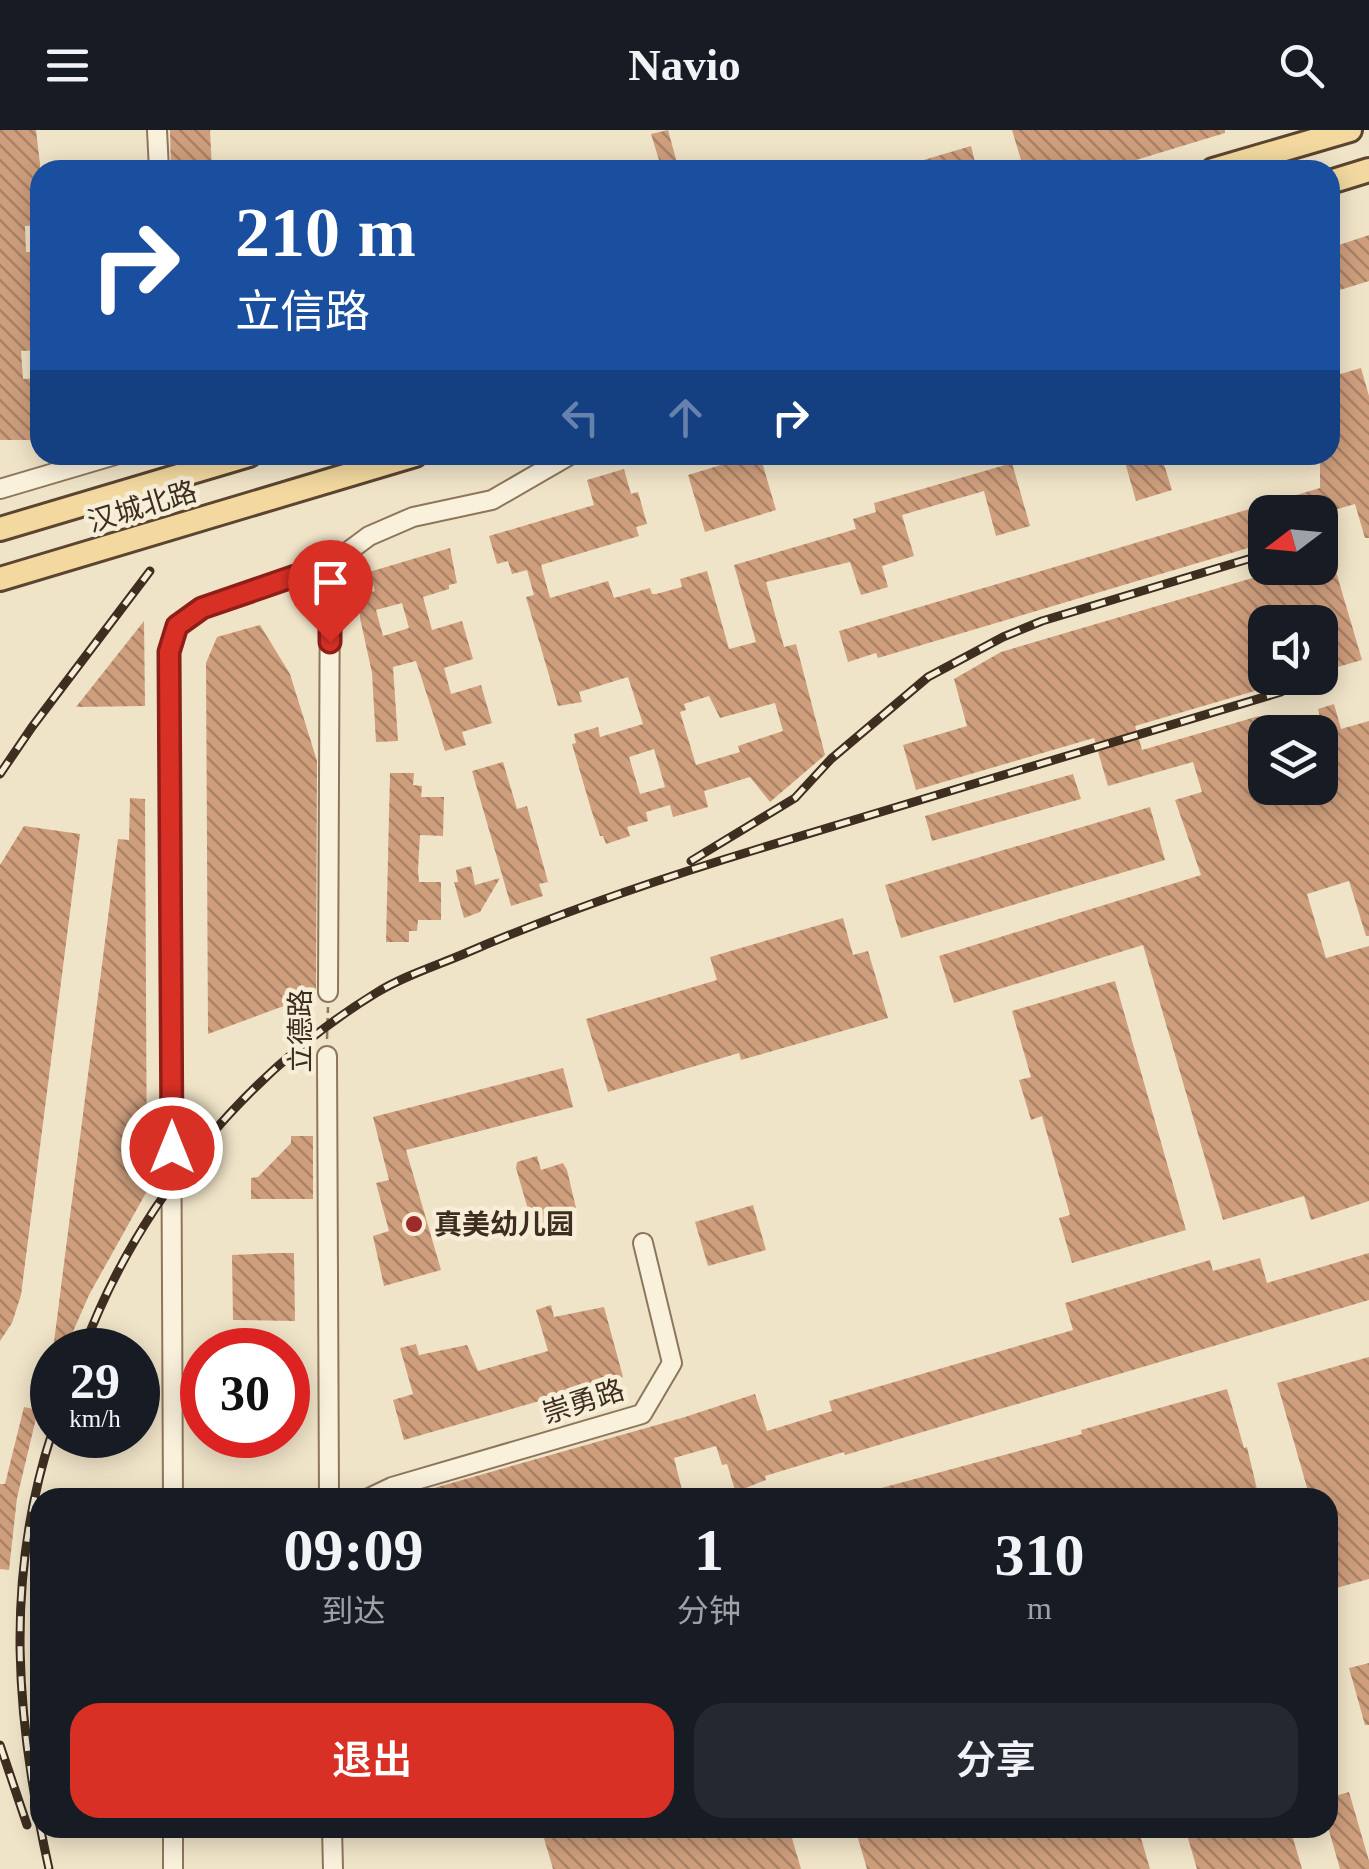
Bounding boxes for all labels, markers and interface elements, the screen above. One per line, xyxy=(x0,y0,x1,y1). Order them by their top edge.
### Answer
icon: menu xyxy=(40,38,95,93)
icon: search xyxy=(1274,38,1329,93)
text: Navio xyxy=(628,40,741,90)
text: 210 m xyxy=(235,194,416,271)
icon: right xyxy=(70,200,200,330)
text: 立信路 xyxy=(235,287,370,337)
icon: left xyxy=(553,390,608,445)
icon: ahead xyxy=(658,390,713,445)
icon: right xyxy=(763,390,818,445)
street label: 汉城北路 xyxy=(84,475,200,538)
north arrow xyxy=(1248,495,1338,585)
map controls xyxy=(1248,495,1338,805)
pin xyxy=(288,540,373,643)
icon: arrive xyxy=(303,555,358,610)
button: sound xyxy=(1248,605,1338,695)
button: layers xyxy=(1248,715,1338,805)
street label: 立德路 xyxy=(285,989,316,1073)
position arrow xyxy=(120,1096,224,1200)
place label: 真美幼儿园 xyxy=(434,1209,574,1240)
marker: 真美幼儿园 xyxy=(403,1213,425,1235)
speed limit sign: 30 xyxy=(180,1328,310,1458)
text: 29 xyxy=(70,1353,120,1409)
street label: 崇勇路 xyxy=(538,1374,628,1429)
text: km/h xyxy=(69,1405,121,1432)
text: 09:09 xyxy=(284,1517,423,1583)
text: 1 xyxy=(694,1517,724,1583)
text: 310 xyxy=(995,1522,1085,1588)
text: m xyxy=(1027,1590,1052,1626)
text: 到达 xyxy=(321,1593,386,1629)
text: 分钟 xyxy=(677,1593,741,1629)
button: 退出 xyxy=(70,1703,674,1818)
button: 分享 xyxy=(694,1703,1298,1818)

